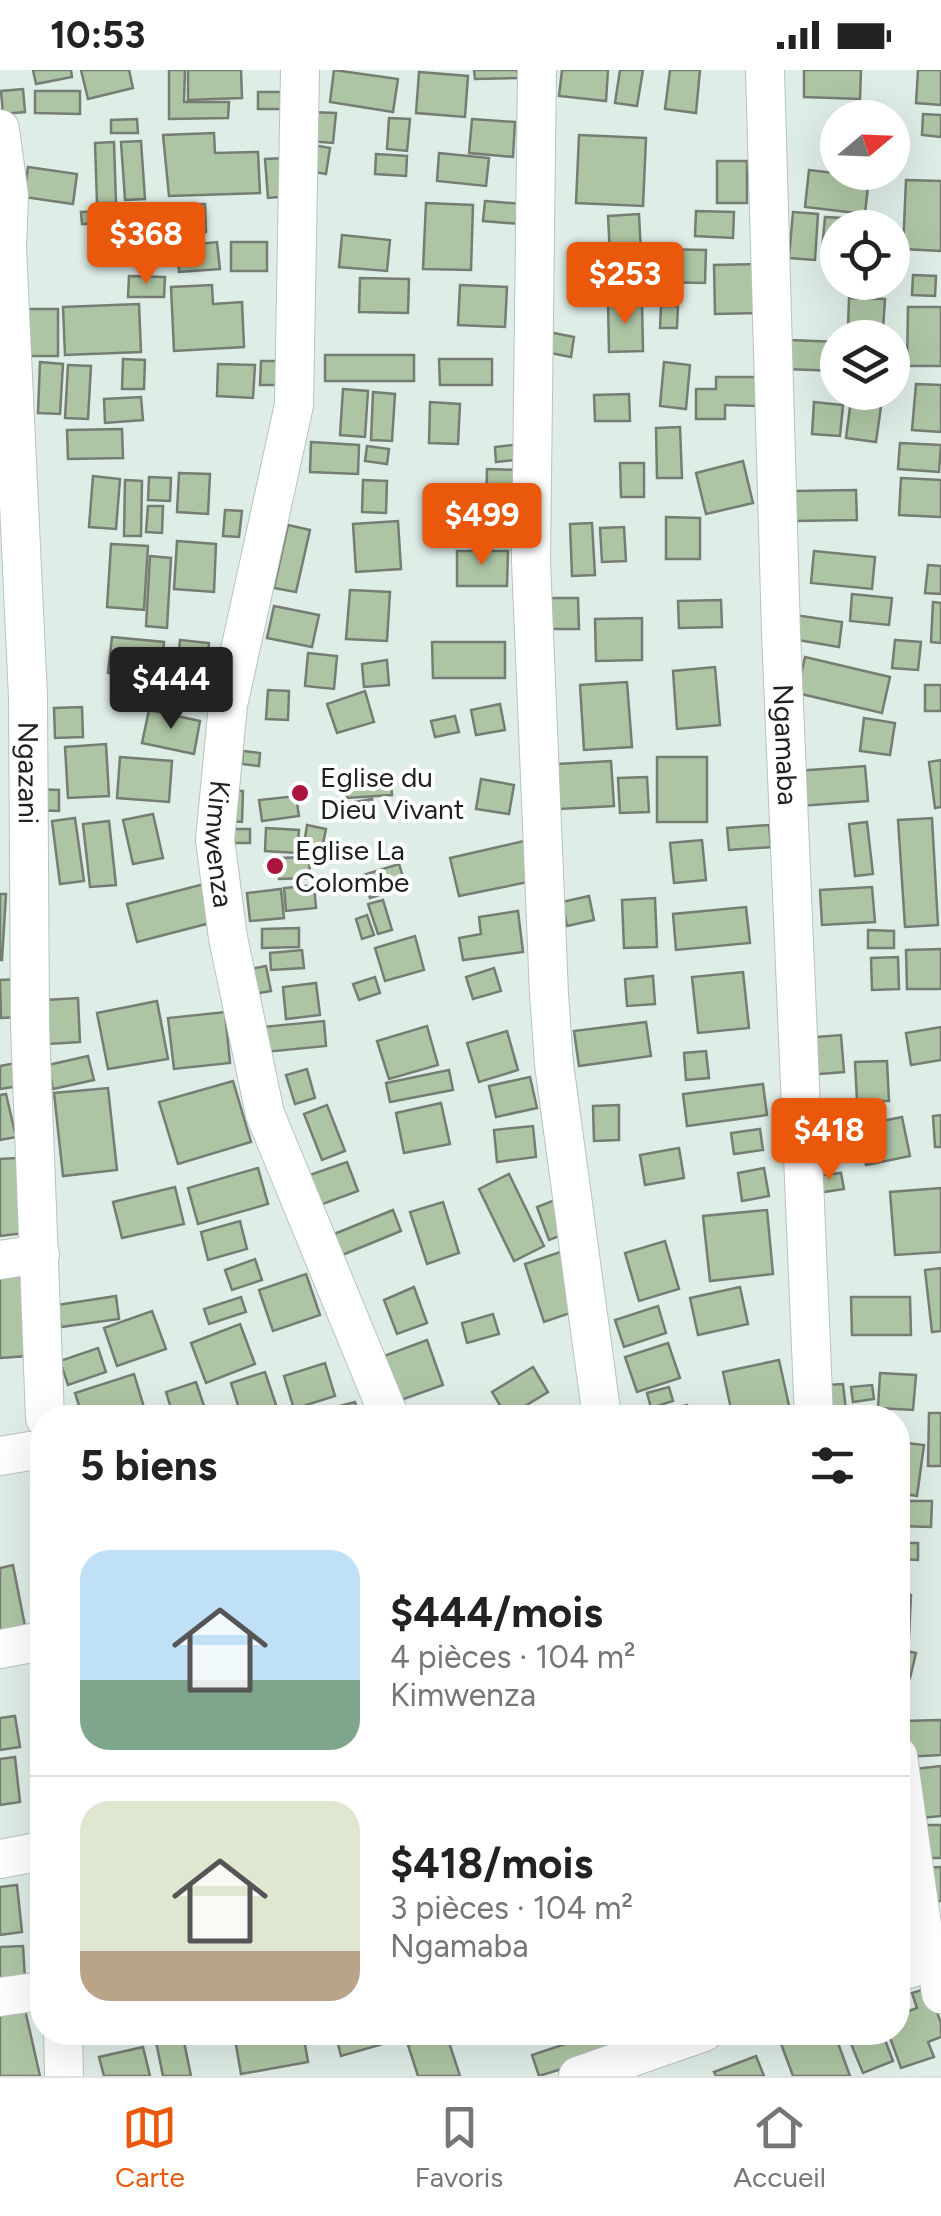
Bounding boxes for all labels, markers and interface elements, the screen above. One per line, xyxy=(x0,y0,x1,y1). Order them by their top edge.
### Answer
text: 10:53 xyxy=(50,12,145,58)
north arrow xyxy=(820,100,910,190)
map controls xyxy=(820,100,910,410)
pin: $368 xyxy=(87,202,205,287)
button: locate xyxy=(820,210,910,300)
text: $368 xyxy=(109,215,183,253)
pin: $253 xyxy=(566,242,684,327)
text: $253 xyxy=(589,255,661,293)
button: layers xyxy=(820,320,910,410)
pin: $499 xyxy=(423,483,541,568)
text: $499 xyxy=(444,496,520,534)
pin: $444 xyxy=(112,647,230,732)
text: $444 xyxy=(132,660,210,698)
street label: Ngamaba xyxy=(766,683,805,806)
street label: Ngazani xyxy=(11,721,46,824)
place label: Eglise du Dieu Vivant xyxy=(320,760,464,826)
street label: Kimwenza xyxy=(197,779,241,910)
marker: Eglise du Dieu Vivant xyxy=(289,782,311,804)
place label: Eglise La Colombe xyxy=(295,833,409,899)
marker: Eglise La Colombe xyxy=(264,855,286,877)
pin: $418 xyxy=(770,1098,888,1183)
text: $418 xyxy=(793,1111,865,1149)
icon: filters xyxy=(805,1438,860,1493)
text: 5 biens xyxy=(80,1440,217,1491)
text: $444/mois xyxy=(390,1587,603,1638)
icon: home xyxy=(160,1590,280,1710)
text: 4 pièces · 104 m² xyxy=(390,1638,636,1676)
text: Kimwenza xyxy=(390,1676,536,1714)
text: $418/mois xyxy=(390,1838,593,1889)
icon: home xyxy=(160,1841,280,1961)
text: 3 pièces · 104 m² xyxy=(390,1889,633,1927)
text: Ngamaba xyxy=(390,1927,529,1965)
tab: Carte xyxy=(115,2100,185,2194)
tab: Favoris xyxy=(415,2100,503,2194)
tab: Accueil xyxy=(733,2100,826,2194)

